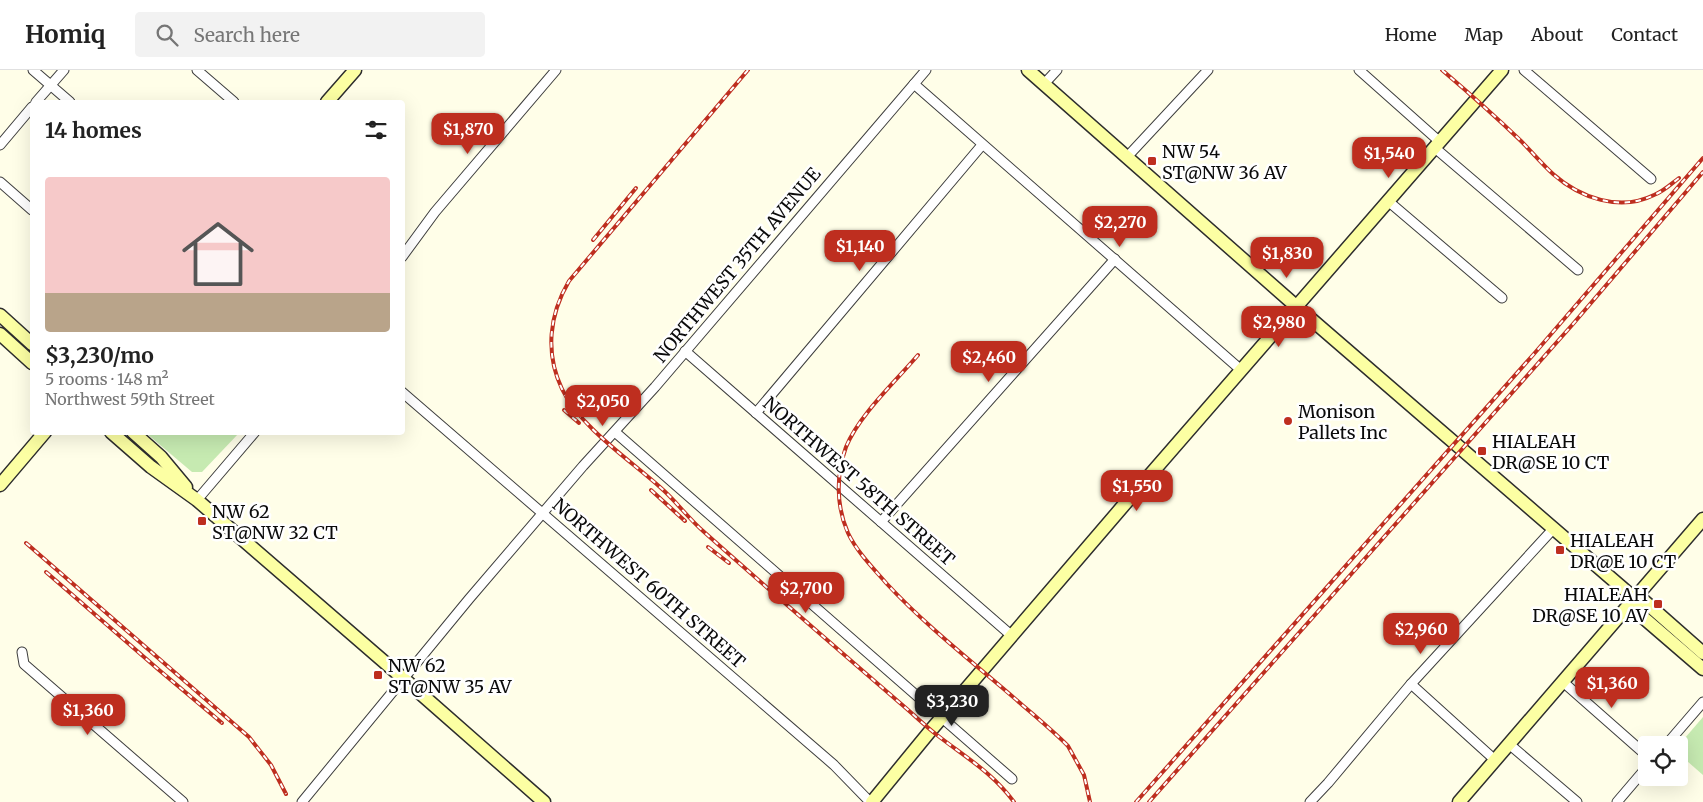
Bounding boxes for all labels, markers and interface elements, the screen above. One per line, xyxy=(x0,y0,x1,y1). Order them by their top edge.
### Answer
search box xyxy=(135,12,485,57)
text: Homiq xyxy=(25,19,105,50)
icon: search xyxy=(153,21,181,49)
text: Search here xyxy=(193,23,300,47)
text: Home xyxy=(1385,23,1437,46)
text: Map xyxy=(1465,23,1503,46)
text: About xyxy=(1531,23,1583,46)
text: Contact xyxy=(1611,23,1678,46)
pin: $1,870 xyxy=(427,112,509,155)
icon: filters xyxy=(362,116,390,144)
text: 14 homes xyxy=(45,117,142,144)
text: $1,870 xyxy=(442,119,494,139)
pin: $1,540 xyxy=(1348,136,1430,179)
place label: NW 54 ST@NW 36 AV xyxy=(1162,140,1288,184)
text: $1,540 xyxy=(1363,143,1415,163)
marker: NW 54 ST@NW 36 AV xyxy=(1146,155,1158,167)
street label: NORTHWEST 35TH AVENUE xyxy=(649,162,826,367)
pin: $2,270 xyxy=(1079,206,1161,248)
icon: home xyxy=(173,209,263,299)
text: $2,270 xyxy=(1093,212,1147,232)
pin: $1,140 xyxy=(819,230,901,272)
text: $1,140 xyxy=(835,236,885,256)
pin: $1,830 xyxy=(1246,236,1328,279)
text: $1,830 xyxy=(1262,243,1312,263)
pin: $2,980 xyxy=(1238,306,1320,348)
text: $2,980 xyxy=(1252,312,1306,332)
pin: $2,460 xyxy=(948,340,1030,383)
text: $3,230/mo xyxy=(45,342,154,369)
text: $2,460 xyxy=(962,347,1016,367)
text: 5 rooms · 148 m² xyxy=(45,369,169,389)
pin: $2,050 xyxy=(562,384,644,427)
text: Northwest 59th Street xyxy=(45,389,215,409)
text: $2,050 xyxy=(576,391,630,411)
street label: NORTHWEST 58TH STREET xyxy=(759,392,960,571)
place label: Monison Pallets Inc xyxy=(1298,400,1387,444)
marker: Monison Pallets Inc xyxy=(1282,415,1294,427)
place label: HIALEAH DR@SE 10 CT xyxy=(1492,430,1610,474)
marker: HIALEAH DR@SE 10 CT xyxy=(1476,445,1488,457)
pin: $1,550 xyxy=(1096,470,1178,512)
text: $1,550 xyxy=(1112,476,1162,496)
street label: NORTHWEST 60TH STREET xyxy=(548,493,750,673)
place label: NW 62 ST@NW 32 CT xyxy=(212,500,338,544)
marker: NW 62 ST@NW 32 CT xyxy=(196,515,208,527)
place label: HIALEAH DR@E 10 CT xyxy=(1570,529,1677,573)
marker: HIALEAH DR@E 10 CT xyxy=(1554,544,1566,556)
pin: $2,700 xyxy=(765,572,847,614)
text: $2,700 xyxy=(779,578,833,598)
place label: HIALEAH DR@SE 10 AV xyxy=(1532,583,1649,627)
marker: HIALEAH DR@SE 10 AV xyxy=(1652,598,1664,610)
pin: $2,960 xyxy=(1380,612,1462,655)
text: $2,960 xyxy=(1394,619,1448,639)
place label: NW 62 ST@NW 35 AV xyxy=(388,654,513,698)
pin: $1,360 xyxy=(1571,666,1653,709)
marker: NW 62 ST@NW 35 AV xyxy=(372,669,384,681)
text: $1,360 xyxy=(1586,673,1638,693)
pin: $3,230 xyxy=(911,684,993,727)
text: $3,230 xyxy=(926,691,978,711)
pin: $1,360 xyxy=(47,694,129,736)
text: $1,360 xyxy=(62,700,114,720)
map controls xyxy=(1638,736,1688,786)
button: locate xyxy=(1638,736,1688,786)

